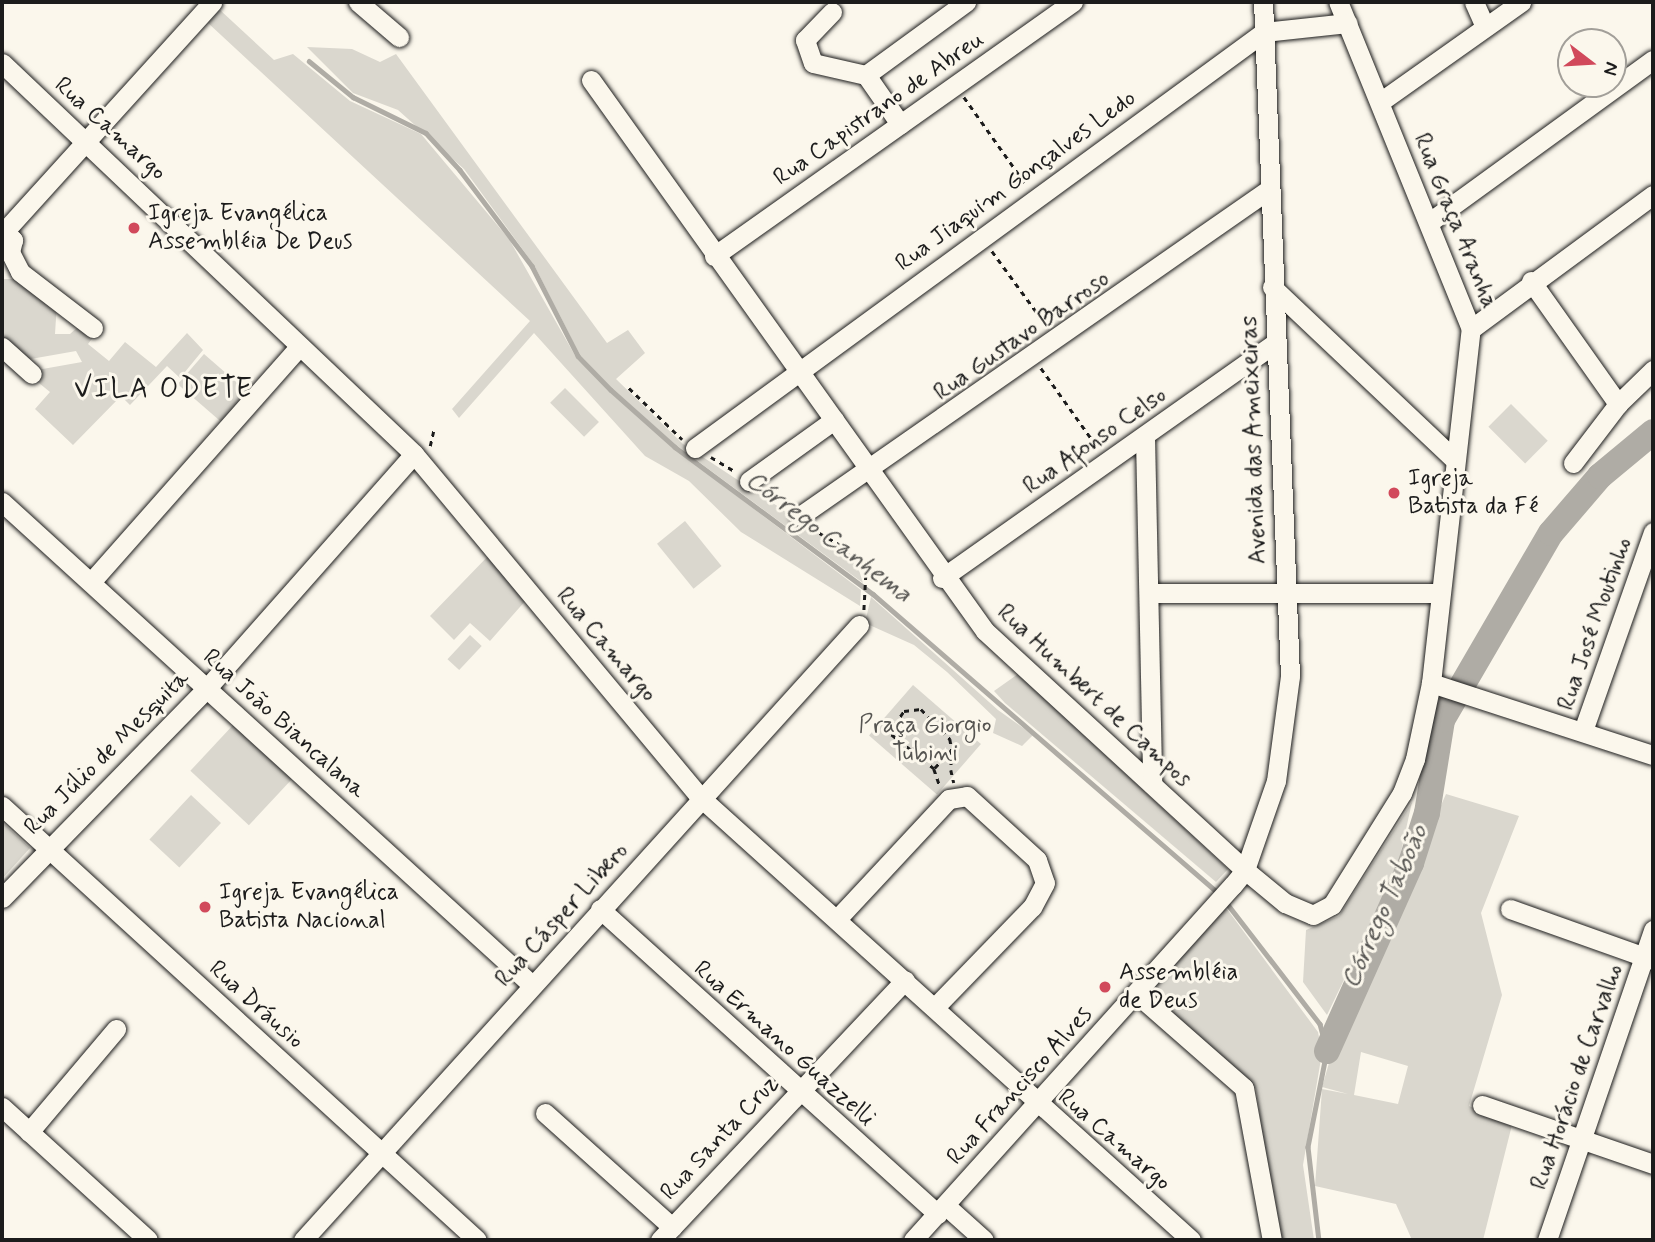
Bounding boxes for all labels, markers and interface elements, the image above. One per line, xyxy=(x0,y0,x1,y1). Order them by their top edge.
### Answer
street label: Rua Capistrano de Abreu xyxy=(769,26,989,192)
north arrow xyxy=(1557,28,1627,98)
text: N xyxy=(1597,59,1624,78)
street label: Rua Camargo xyxy=(49,72,171,186)
street label: Rua Jiaquim Gonçalves Ledo xyxy=(889,83,1143,279)
street label: Rua Graça Aranha xyxy=(1407,130,1503,312)
place label: Igreja Evangélica Assembléia De Deus xyxy=(148,200,354,256)
marker: Igreja Evangélica Assembléia De Deus xyxy=(126,220,142,236)
street label: Rua Gustavo Barroso xyxy=(931,266,1113,406)
street label: Avenida das Ameixeiras xyxy=(1235,319,1273,561)
district label: VILA ODETE xyxy=(73,373,255,407)
street label: Rua Afonso Celso xyxy=(1017,380,1173,502)
water label: Córrego Canhema xyxy=(739,465,917,611)
place label: Igreja Batista da Fé xyxy=(1408,465,1537,521)
marker: Igreja Batista da Fé xyxy=(1386,485,1402,501)
street label: Rua José Moutinho xyxy=(1552,533,1638,715)
street label: Rua Camargo xyxy=(551,583,661,707)
street label: Rua Humbert de Campos xyxy=(992,599,1196,793)
street label: Rua João Biancalana xyxy=(197,644,371,804)
street label: Rua Júlio de Mesquita xyxy=(17,663,197,843)
park label: Praça Giorgio Tubini xyxy=(858,712,992,768)
water label: Córrego Taboão xyxy=(1337,824,1435,990)
street label: Rua Cásper Libero xyxy=(490,837,634,993)
place label: Igreja Evangélica Batista Nacional xyxy=(219,879,399,935)
marker: Igreja Evangélica Batista Nacional xyxy=(197,899,213,915)
street label: Rua Dráusio xyxy=(202,955,310,1055)
street label: Rua Ermano Guazzelli xyxy=(689,956,879,1132)
place label: Assembléia de Deus xyxy=(1119,959,1238,1015)
street label: Rua Horácio de Carvalho xyxy=(1524,959,1630,1195)
marker: Assembléia de Deus xyxy=(1097,979,1113,995)
street label: Rua Francisco Alves xyxy=(942,1002,1098,1170)
street label: Rua Santa Cruz xyxy=(655,1069,785,1207)
street label: Rua Camargo xyxy=(1052,1084,1176,1196)

